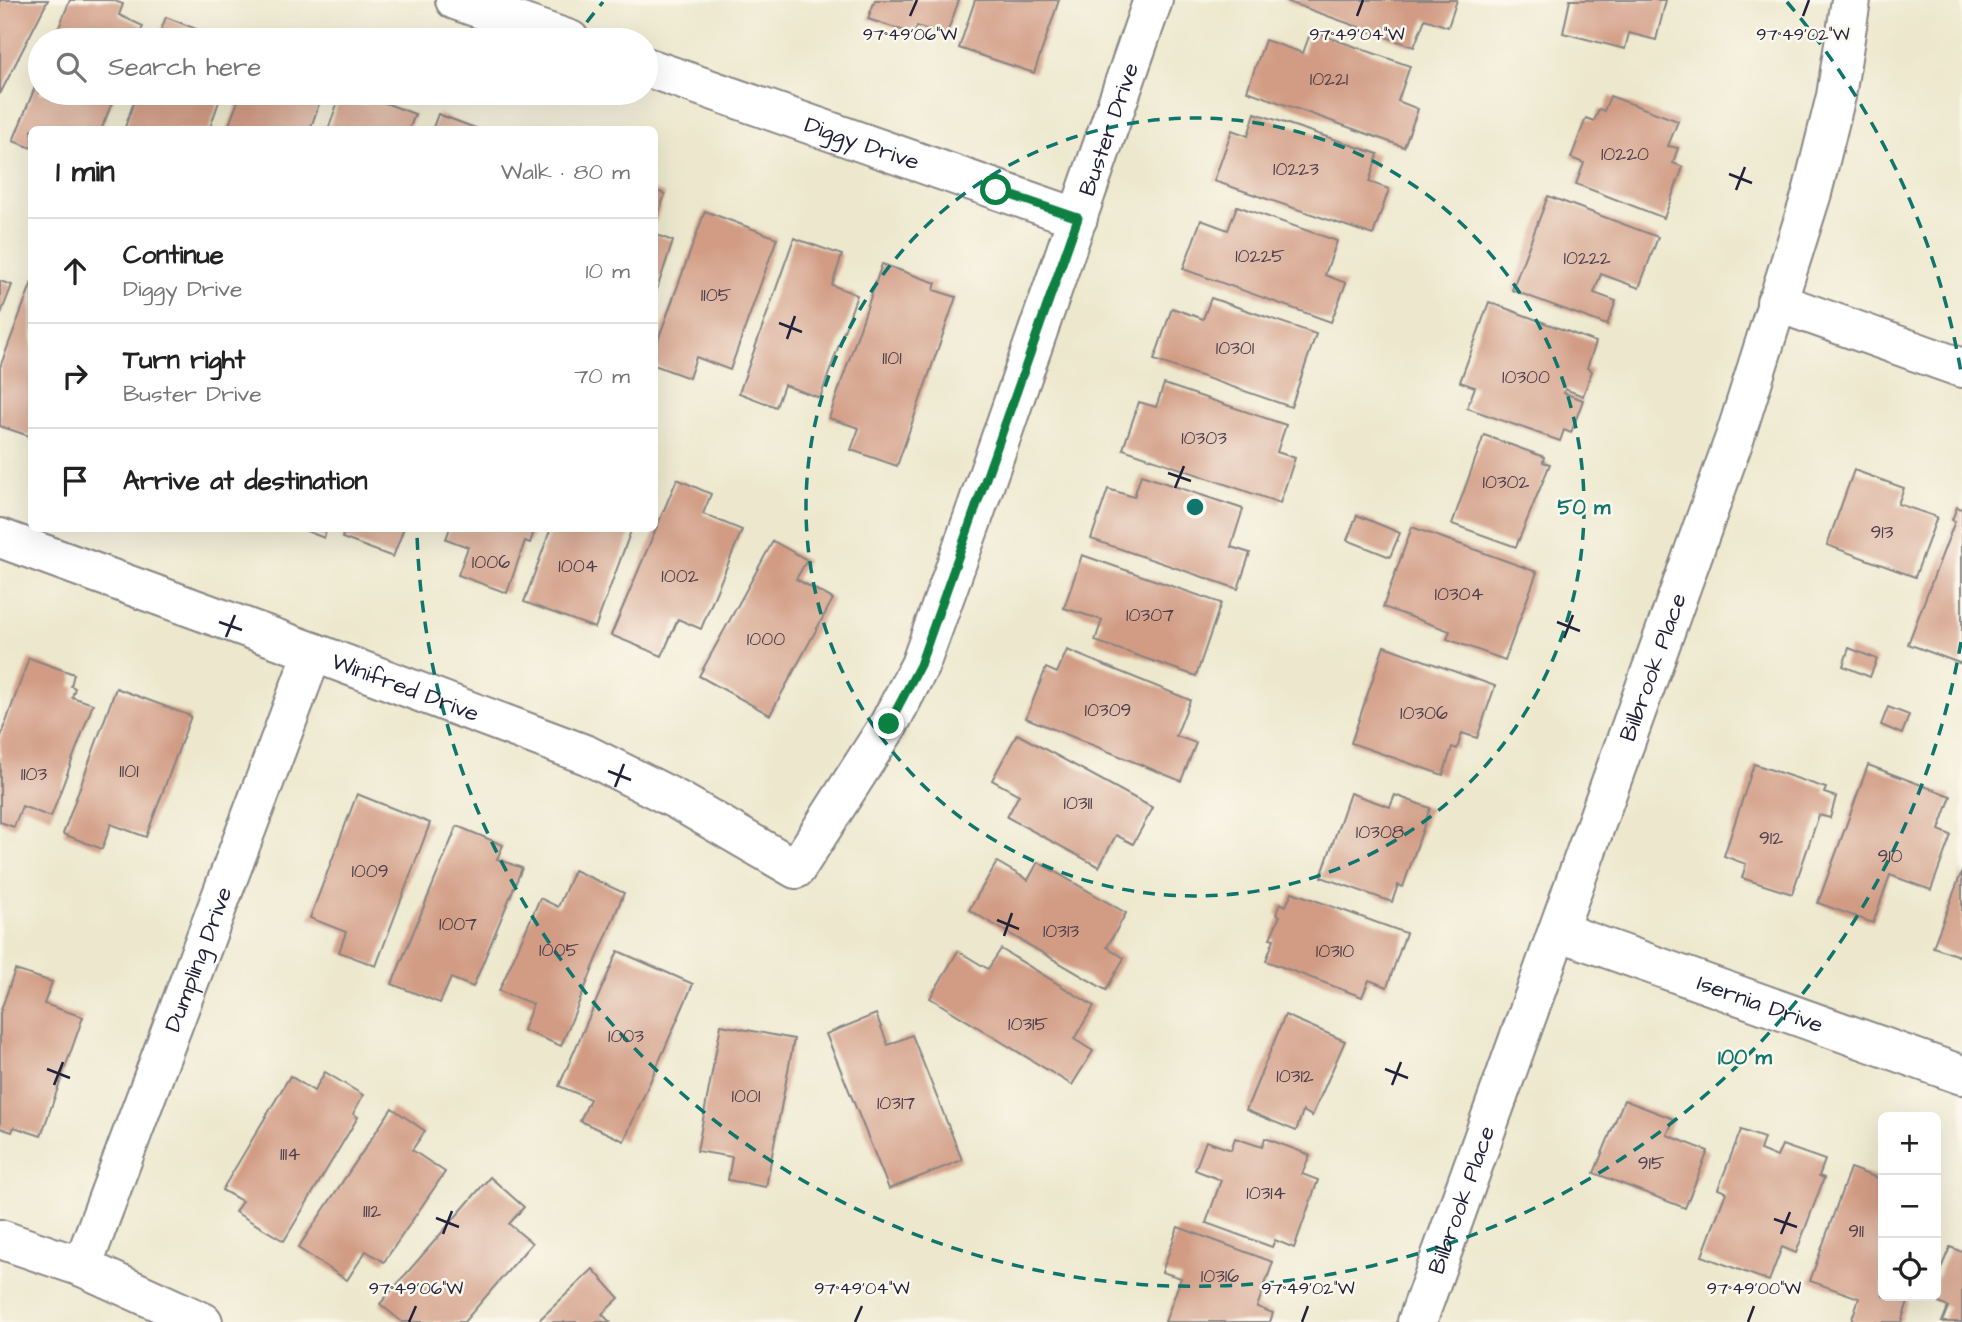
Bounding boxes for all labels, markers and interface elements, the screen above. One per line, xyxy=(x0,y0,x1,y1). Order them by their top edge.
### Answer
text: 97°49'06"W xyxy=(863,22,957,47)
text: 97°49'04"W xyxy=(1309,22,1405,47)
text: 97°49'02"W xyxy=(1756,22,1850,47)
search box xyxy=(28,28,658,105)
icon: search xyxy=(52,48,90,86)
text: Search here xyxy=(108,49,261,85)
street label: Buster Drive xyxy=(1071,59,1147,200)
house number: 10221 xyxy=(1310,66,1349,93)
street label: Diggy Drive xyxy=(800,109,924,178)
house number: 10220 xyxy=(1601,141,1649,168)
text: 1 min xyxy=(56,151,115,193)
text: Walk · 80 m xyxy=(501,156,630,188)
house number: 10223 xyxy=(1273,156,1319,183)
route start xyxy=(980,174,1011,205)
text: Continue xyxy=(123,237,224,273)
house number: 10225 xyxy=(1235,243,1285,270)
house number: 10222 xyxy=(1563,245,1611,272)
icon: ahead xyxy=(56,252,94,290)
text: 10 m xyxy=(585,255,630,287)
text: Diggy Drive xyxy=(123,273,242,305)
house number: 1105 xyxy=(701,282,732,309)
house number: 10301 xyxy=(1216,335,1255,362)
text: Turn right xyxy=(123,342,245,378)
house number: 1101 xyxy=(882,345,902,372)
icon: right xyxy=(56,357,94,395)
text: 70 m xyxy=(574,360,630,392)
house number: 10300 xyxy=(1502,364,1550,391)
text: Buster Drive xyxy=(123,378,262,410)
house number: 10303 xyxy=(1181,425,1227,452)
icon: arrive xyxy=(56,462,94,500)
text: Arrive at destination xyxy=(123,463,368,499)
house number: 10302 xyxy=(1483,469,1530,496)
text: 50 m xyxy=(1558,493,1611,522)
centre of rings xyxy=(1183,495,1207,519)
house number: 913 xyxy=(1871,519,1894,546)
house number: 1006 xyxy=(472,549,510,576)
house number: 1004 xyxy=(558,553,598,580)
house number: 1002 xyxy=(661,563,699,590)
house number: 10304 xyxy=(1434,581,1484,608)
street label: Bilbrook Place xyxy=(1612,589,1695,746)
house number: 10307 xyxy=(1126,602,1174,629)
house number: 1000 xyxy=(747,626,785,653)
street label: Winifred Drive xyxy=(327,645,484,730)
house number: 10309 xyxy=(1085,697,1131,724)
house number: 10306 xyxy=(1400,700,1448,727)
route end xyxy=(873,708,904,739)
house number: 1101 xyxy=(119,758,139,785)
house number: 1103 xyxy=(21,761,48,788)
house number: 10311 xyxy=(1064,790,1093,817)
house number: 10308 xyxy=(1356,819,1404,846)
house number: 912 xyxy=(1759,825,1783,852)
house number: 910 xyxy=(1877,843,1903,870)
house number: 1009 xyxy=(351,858,389,885)
street label: Dumpling Drive xyxy=(157,882,240,1036)
house number: 1007 xyxy=(439,911,477,938)
house number: 10313 xyxy=(1043,918,1079,945)
house number: 1005 xyxy=(539,937,579,964)
house number: 10310 xyxy=(1316,938,1354,965)
street label: Isernia Drive xyxy=(1693,967,1828,1041)
house number: 10315 xyxy=(1008,1011,1049,1038)
house number: 1003 xyxy=(608,1023,644,1050)
text: 100 m xyxy=(1718,1043,1773,1072)
house number: 10312 xyxy=(1276,1063,1314,1090)
house number: 1001 xyxy=(732,1083,761,1110)
house number: 10317 xyxy=(877,1090,915,1117)
map controls xyxy=(1878,1112,1941,1301)
button: + xyxy=(1878,1112,1941,1175)
street label: Bilbrook Place xyxy=(1421,1121,1503,1279)
house number: 1114 xyxy=(280,1141,300,1168)
house number: 915 xyxy=(1638,1150,1665,1177)
button: − xyxy=(1878,1175,1941,1238)
house number: 10314 xyxy=(1246,1180,1286,1207)
house number: 1112 xyxy=(363,1198,381,1225)
house number: 911 xyxy=(1848,1218,1864,1245)
button: locate xyxy=(1878,1238,1941,1301)
house number: 10316 xyxy=(1201,1263,1239,1290)
text: 97°49'06"W xyxy=(369,1276,463,1301)
text: 97°49'04"W xyxy=(814,1276,910,1301)
text: 97°49'02"W xyxy=(1261,1276,1355,1301)
text: 97°49'00"W xyxy=(1707,1276,1801,1301)

